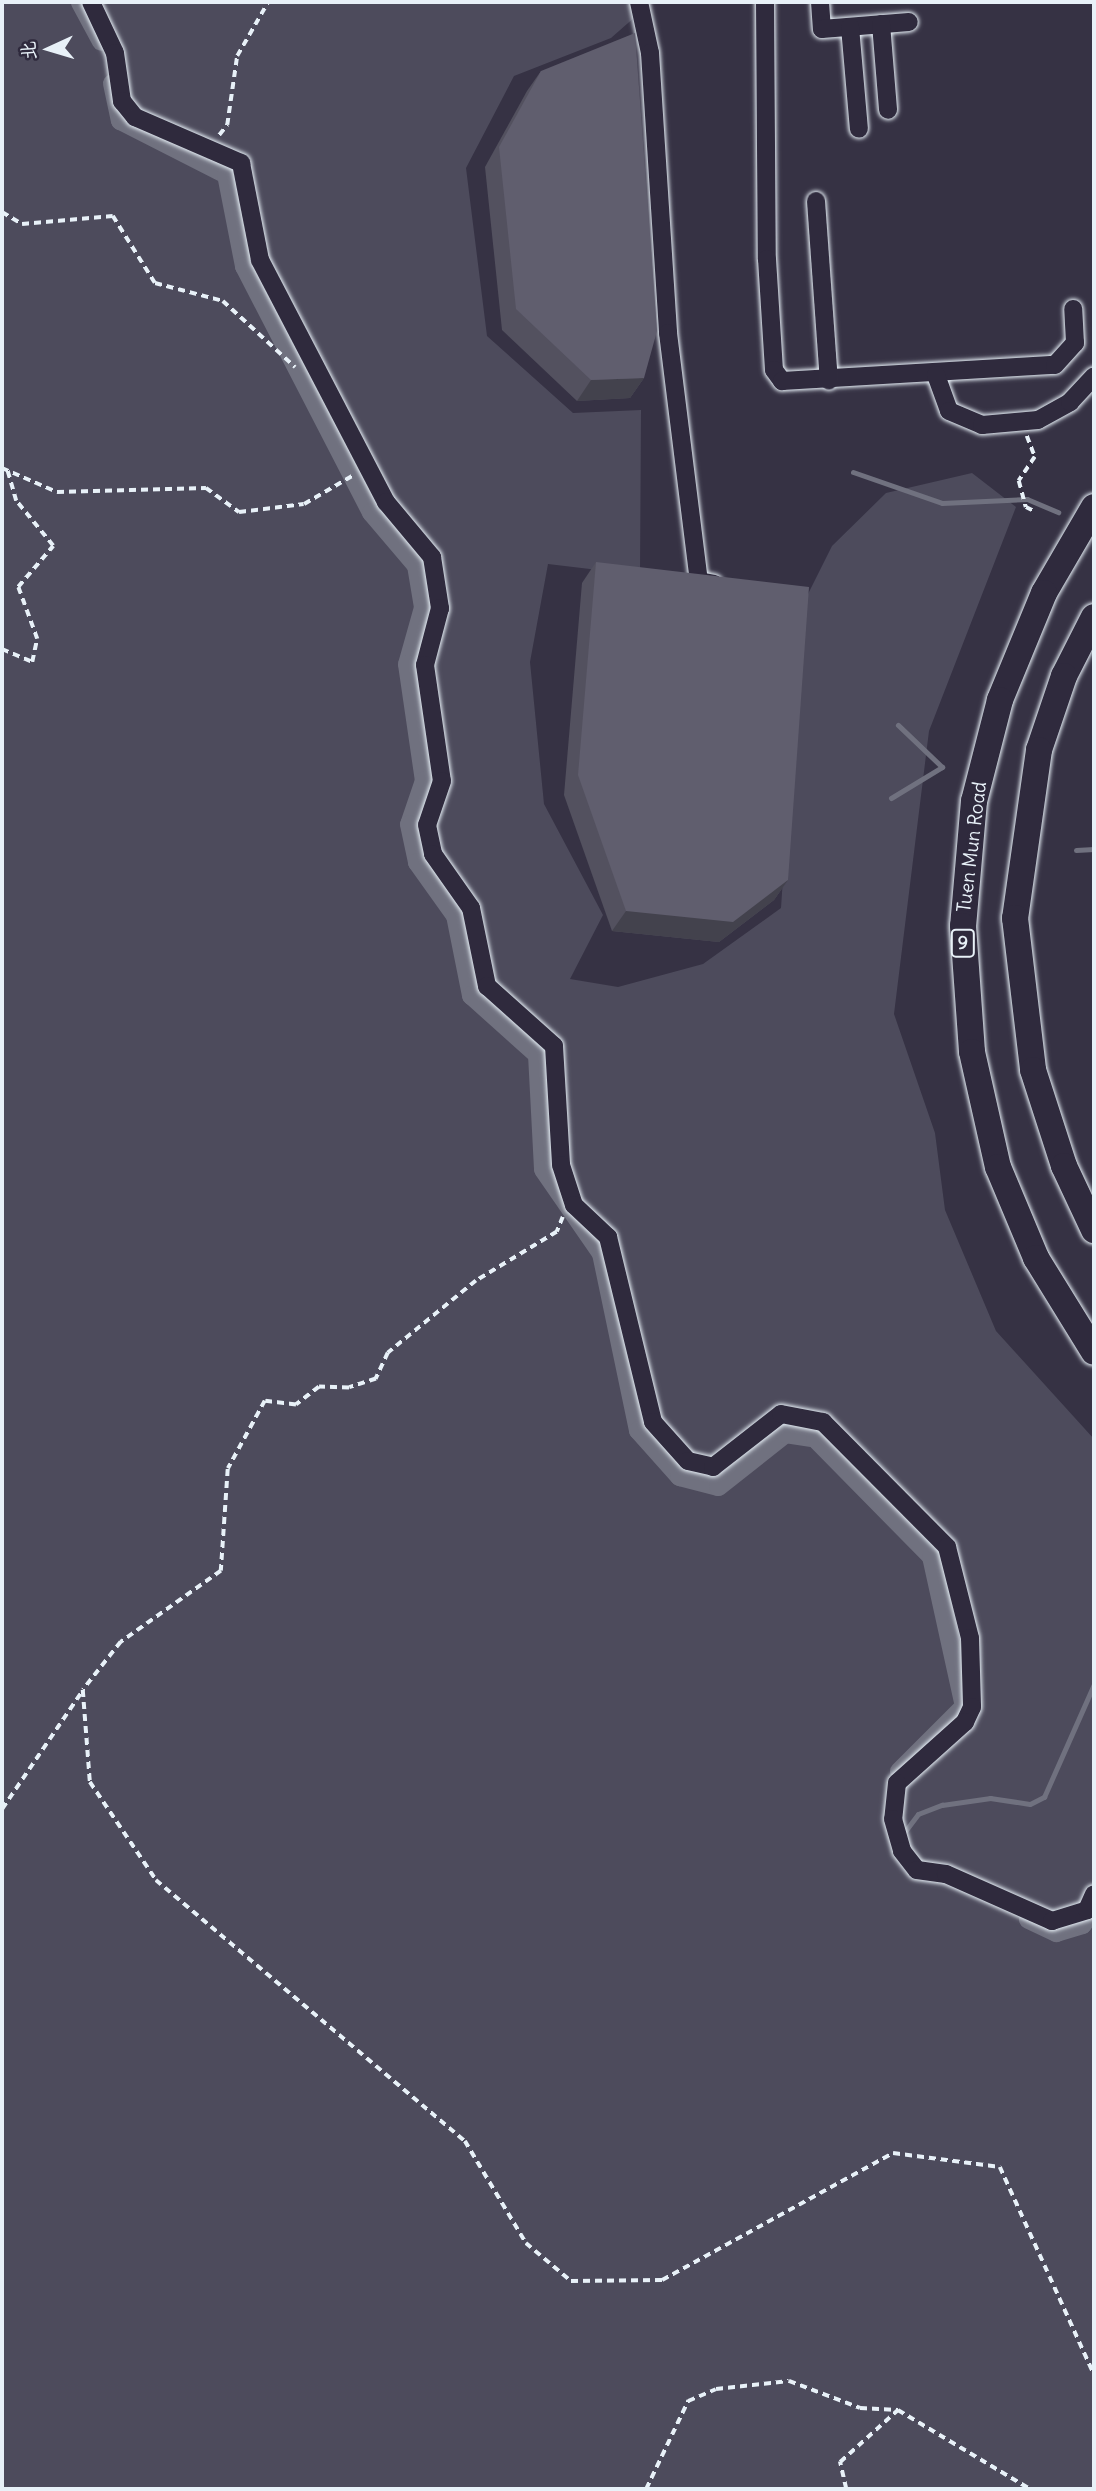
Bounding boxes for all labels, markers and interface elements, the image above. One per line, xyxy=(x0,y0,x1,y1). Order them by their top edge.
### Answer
north arrow xyxy=(14,14,84,84)
text: 北 xyxy=(15,40,41,61)
street label: Tuen Mun Road xyxy=(953,780,991,914)
road number: 9 xyxy=(951,928,975,958)

